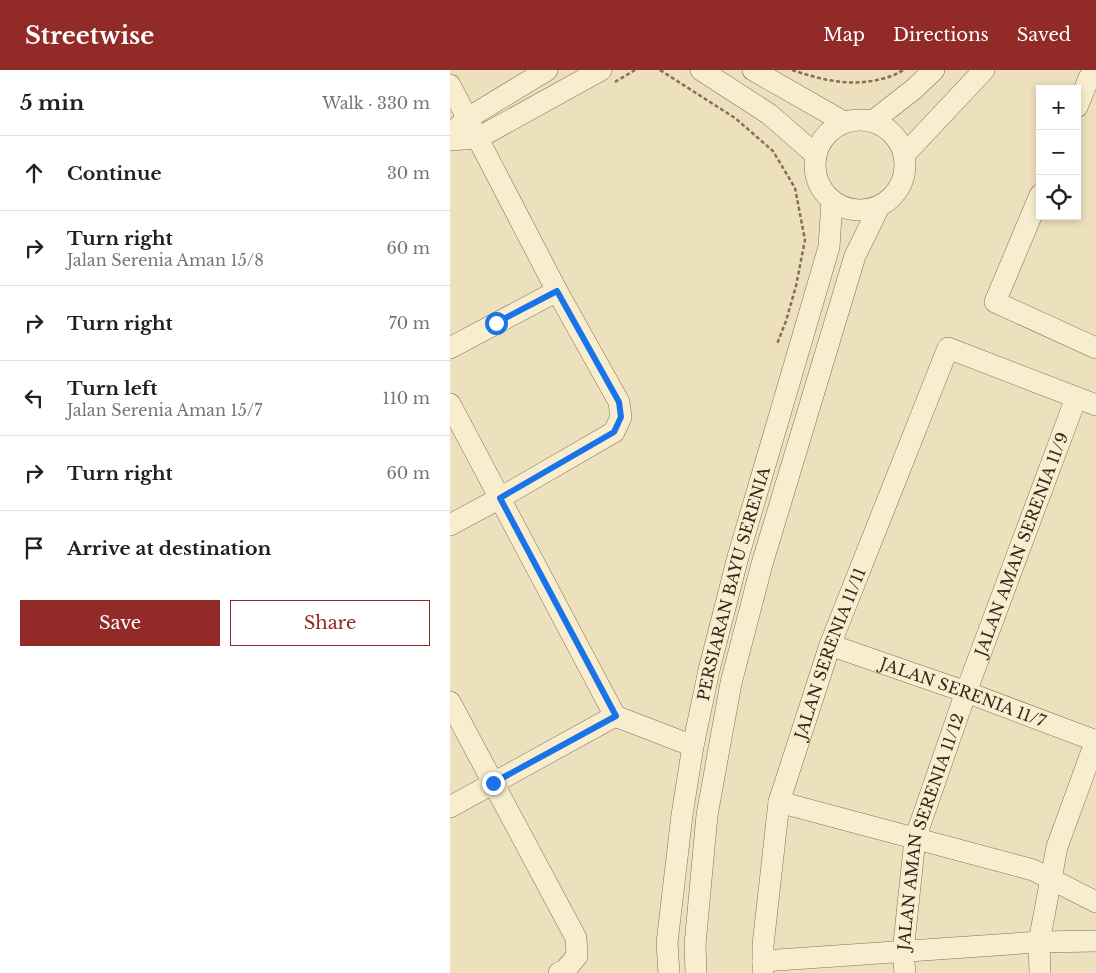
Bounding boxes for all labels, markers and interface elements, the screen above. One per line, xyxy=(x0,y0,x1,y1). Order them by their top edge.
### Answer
text: Streetwise xyxy=(25,21,154,50)
text: Map xyxy=(823,24,865,46)
text: Directions xyxy=(893,24,989,46)
text: Saved xyxy=(1017,24,1071,46)
map controls xyxy=(1036,85,1081,220)
button: + xyxy=(1036,85,1081,130)
text: 5 min xyxy=(20,90,84,116)
text: Walk · 330 m xyxy=(322,93,430,113)
button: − xyxy=(1036,130,1081,175)
icon: ahead xyxy=(20,159,48,187)
text: Continue xyxy=(67,162,162,185)
text: 30 m xyxy=(387,163,430,183)
button: locate xyxy=(1036,175,1081,220)
text: Turn right xyxy=(67,227,173,250)
icon: right xyxy=(20,234,48,262)
text: 60 m xyxy=(387,238,430,258)
text: Jalan Serenia Aman 15/8 xyxy=(67,250,264,270)
icon: right xyxy=(20,309,48,337)
text: Turn right xyxy=(67,312,173,335)
route start xyxy=(485,312,508,335)
text: 70 m xyxy=(389,313,430,333)
text: Turn left xyxy=(67,377,158,400)
icon: left xyxy=(20,384,48,412)
text: 110 m xyxy=(383,388,430,408)
text: Jalan Serenia Aman 15/7 xyxy=(67,400,262,420)
street label: JALAN AMAN SERENIA 11/9 xyxy=(970,430,1072,661)
icon: right xyxy=(20,459,48,487)
text: Turn right xyxy=(67,462,173,485)
text: 60 m xyxy=(387,463,430,483)
street label: PERSIARAN BAYU SERENIA xyxy=(693,464,774,703)
icon: arrive xyxy=(20,534,48,562)
text: Arrive at destination xyxy=(67,537,271,560)
street label: JALAN SERENIA 11/11 xyxy=(789,565,870,744)
button: Save xyxy=(20,600,220,646)
button: Share xyxy=(230,600,430,646)
street label: JALAN SERENIA 11/7 xyxy=(875,652,1050,732)
street label: JALAN AMAN SERENIA 11/12 xyxy=(893,711,968,953)
route end xyxy=(482,772,505,795)

